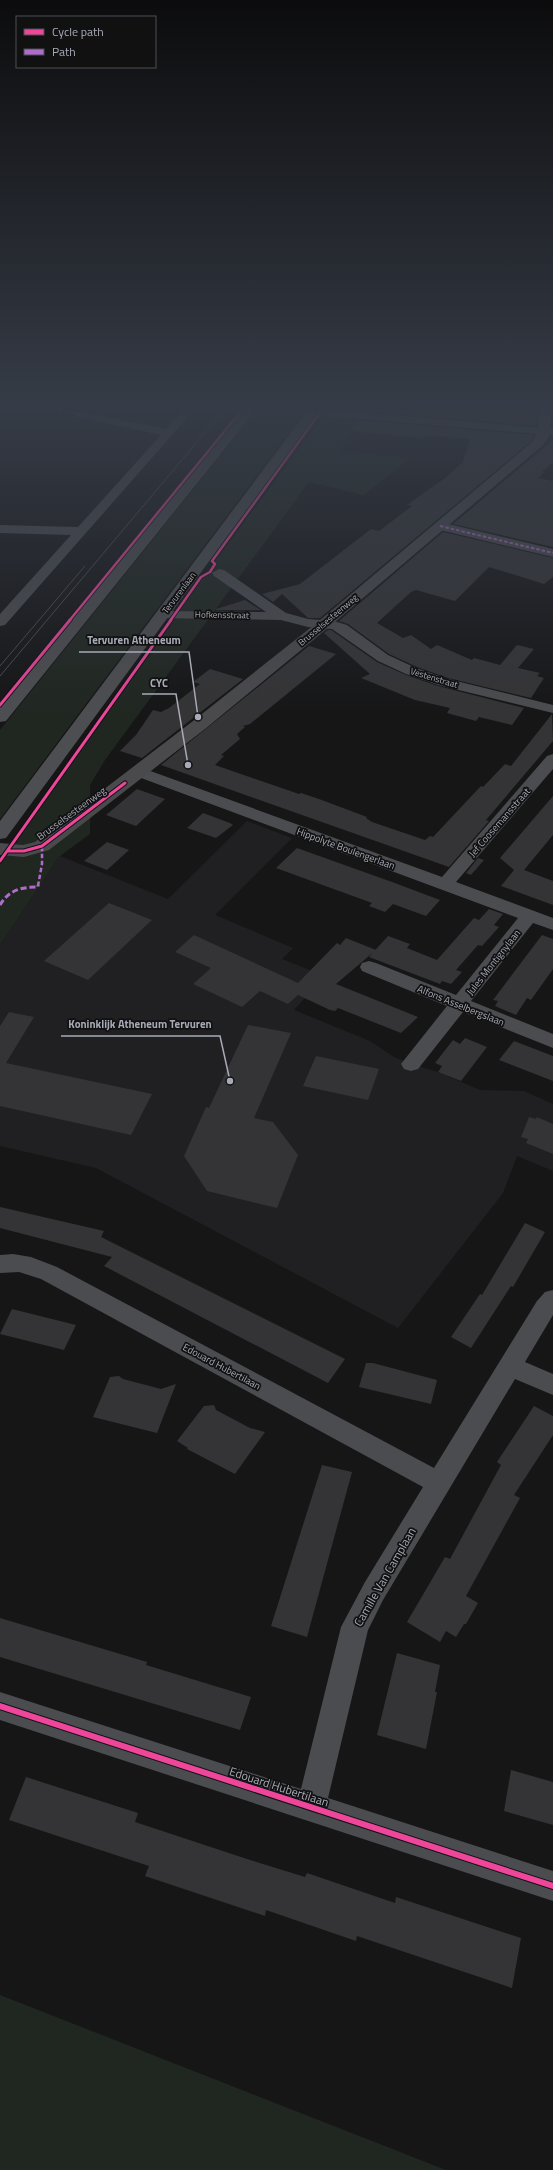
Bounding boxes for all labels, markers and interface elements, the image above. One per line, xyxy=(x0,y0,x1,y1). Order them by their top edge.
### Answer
legend xyxy=(16,16,156,68)
text: Cycle path xyxy=(52,22,104,41)
text: Path xyxy=(52,42,76,61)
street label: Tervurenlaan xyxy=(159,569,199,616)
street label: Brusselsesteenweg xyxy=(295,590,361,648)
street label: Hofkensstraat xyxy=(195,608,250,621)
callout: Tervuren Atheneum xyxy=(79,629,189,652)
text: Tervuren Atheneum xyxy=(87,632,181,648)
street label: Vestenstraat xyxy=(409,664,460,691)
callout: CYC xyxy=(142,671,176,694)
text: CYC xyxy=(150,675,168,691)
street label: Brusselsesteenweg xyxy=(33,783,109,844)
street label: Jef Coosemansstraat xyxy=(465,784,534,860)
street label: Hippolyte Boulengerlaan xyxy=(295,824,397,873)
street label: Jules Montignylaan xyxy=(463,926,524,998)
street label: Alfons Asselbergslaan xyxy=(415,981,507,1030)
callout: Koninklijk Atheneum Tervuren xyxy=(61,1013,220,1036)
text: Koninklijk Atheneum Tervuren xyxy=(68,1016,212,1032)
street label: Edouard Hubertilaan xyxy=(180,1340,263,1393)
street label: Camille Van Camplaan xyxy=(349,1524,421,1630)
street label: Edouard Hubertilaan xyxy=(227,1761,331,1812)

